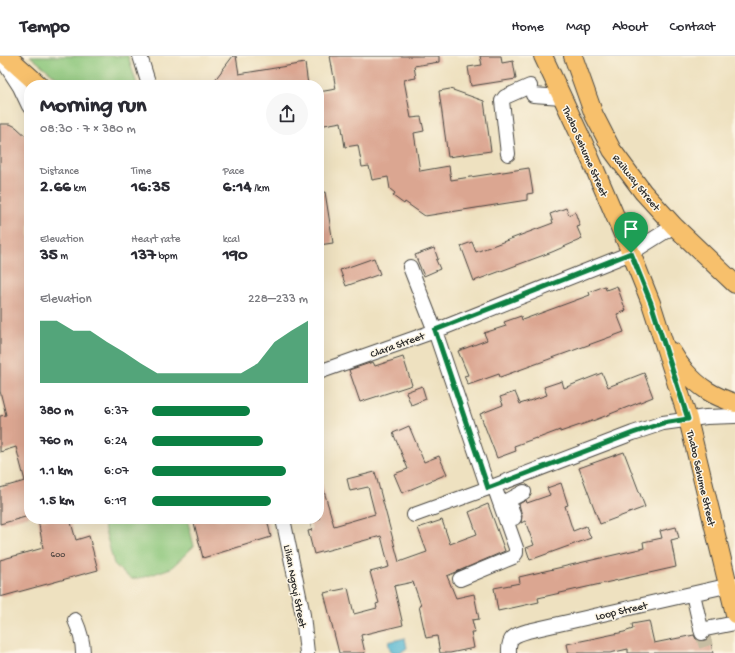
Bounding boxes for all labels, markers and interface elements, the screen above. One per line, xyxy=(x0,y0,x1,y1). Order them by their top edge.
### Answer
text: Tempo xyxy=(20,16,70,39)
text: Home xyxy=(512,19,544,36)
text: Map xyxy=(566,19,590,36)
text: About xyxy=(612,19,648,36)
text: Contact xyxy=(670,19,715,36)
button: share xyxy=(266,93,308,135)
text: Morning run xyxy=(40,94,146,120)
street label: Thabo Sehume Street xyxy=(558,104,610,200)
text: 08:30 · 7 × 380 m xyxy=(40,122,136,137)
street label: Railway Street xyxy=(609,153,663,215)
text: Distance xyxy=(40,166,79,178)
text: Time xyxy=(131,166,151,178)
text: Pace xyxy=(223,166,244,178)
text: 2.66 xyxy=(40,178,71,198)
text: 16:35 xyxy=(131,178,170,198)
text: 6:14 xyxy=(223,178,252,198)
text: km xyxy=(71,183,86,195)
text: /km xyxy=(252,183,270,195)
pin xyxy=(614,212,648,253)
icon: arrive xyxy=(620,218,642,240)
text: Elevation xyxy=(40,234,84,246)
text: Heart rate xyxy=(131,234,181,246)
text: kcal xyxy=(223,234,240,246)
text: 35 xyxy=(40,246,58,266)
text: 137 xyxy=(131,246,156,266)
text: 190 xyxy=(223,246,248,266)
text: m xyxy=(58,251,68,263)
text: bpm xyxy=(156,251,178,263)
text: Elevation xyxy=(40,292,92,307)
text: 228–233 m xyxy=(248,292,308,307)
street label: Clara Street xyxy=(369,330,428,361)
text: 380 m xyxy=(40,404,74,419)
text: 6:37 xyxy=(104,404,128,419)
street label: Thabo Sehume Street xyxy=(683,429,717,529)
text: 760 m xyxy=(40,434,73,449)
text: 6:24 xyxy=(104,434,127,449)
text: 1.1 km xyxy=(40,464,73,479)
text: 6:07 xyxy=(104,464,129,479)
text: 1.5 km xyxy=(40,494,74,509)
text: 6:19 xyxy=(104,494,126,509)
street label: Lilian Ngoyi Street xyxy=(280,544,308,630)
house number: 600 xyxy=(51,550,65,561)
street label: Loop Street xyxy=(594,600,650,624)

